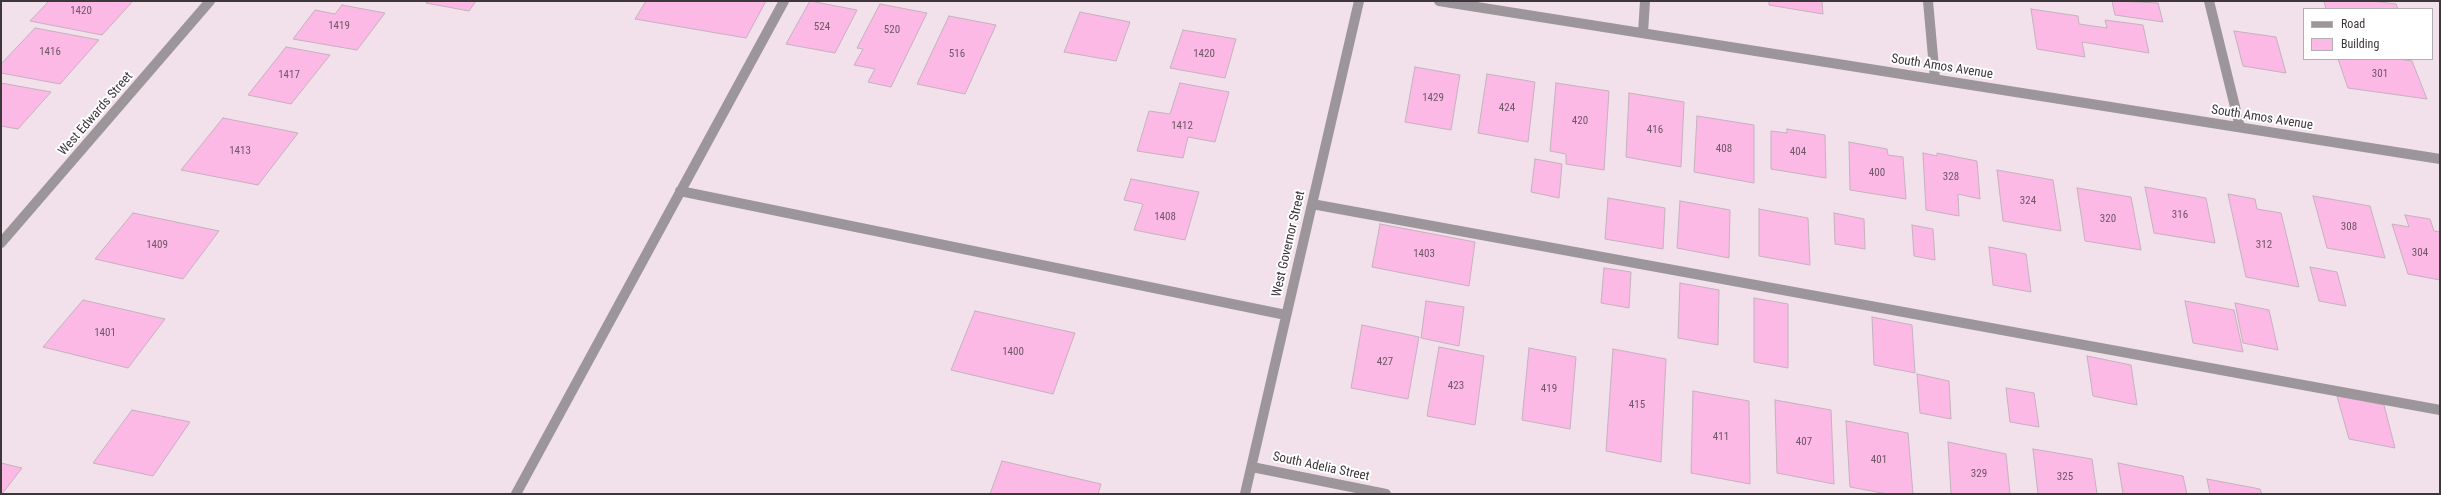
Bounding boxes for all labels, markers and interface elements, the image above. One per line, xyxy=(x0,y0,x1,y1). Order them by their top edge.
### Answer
house number: 1420 xyxy=(70,4,92,18)
legend xyxy=(2303,8,2433,60)
text: Road xyxy=(2341,17,2365,31)
house number: 1419 xyxy=(328,19,350,33)
house number: 524 xyxy=(814,20,830,34)
house number: 520 xyxy=(884,23,900,37)
text: Building xyxy=(2341,37,2379,51)
house number: 1416 xyxy=(39,45,61,59)
house number: 516 xyxy=(949,47,965,61)
house number: 1420 xyxy=(1193,47,1215,61)
street label: South Amos Avenue xyxy=(1890,51,1994,83)
house number: 301 xyxy=(2372,67,2388,81)
house number: 1417 xyxy=(278,68,300,82)
street label: West Edwards Street xyxy=(55,69,137,159)
house number: 1429 xyxy=(1422,91,1444,105)
house number: 424 xyxy=(1499,101,1515,115)
street label: South Amos Avenue xyxy=(2210,102,2314,134)
house number: 420 xyxy=(1572,114,1588,128)
house number: 1412 xyxy=(1171,119,1193,133)
house number: 416 xyxy=(1647,123,1663,137)
house number: 408 xyxy=(1716,142,1732,156)
house number: 1413 xyxy=(229,144,251,158)
house number: 404 xyxy=(1790,145,1806,159)
house number: 400 xyxy=(1869,166,1885,180)
house number: 328 xyxy=(1943,170,1959,184)
street label: West Governor Street xyxy=(1269,189,1309,299)
house number: 324 xyxy=(2020,194,2036,208)
house number: 316 xyxy=(2172,208,2188,222)
house number: 1408 xyxy=(1154,210,1176,224)
house number: 320 xyxy=(2100,212,2116,226)
house number: 308 xyxy=(2341,220,2357,234)
house number: 1409 xyxy=(146,238,168,252)
house number: 312 xyxy=(2256,238,2272,252)
house number: 304 xyxy=(2412,246,2428,260)
house number: 1403 xyxy=(1413,247,1435,261)
house number: 1401 xyxy=(94,326,116,340)
house number: 1400 xyxy=(1002,345,1024,359)
house number: 427 xyxy=(1377,355,1393,369)
house number: 423 xyxy=(1448,379,1464,393)
house number: 419 xyxy=(1541,382,1557,396)
house number: 415 xyxy=(1629,398,1645,412)
house number: 411 xyxy=(1713,430,1729,444)
house number: 407 xyxy=(1796,435,1812,449)
street label: South Adelia Street xyxy=(1271,449,1371,485)
house number: 401 xyxy=(1871,453,1887,467)
house number: 329 xyxy=(1971,467,1987,481)
house number: 325 xyxy=(2057,470,2073,484)

